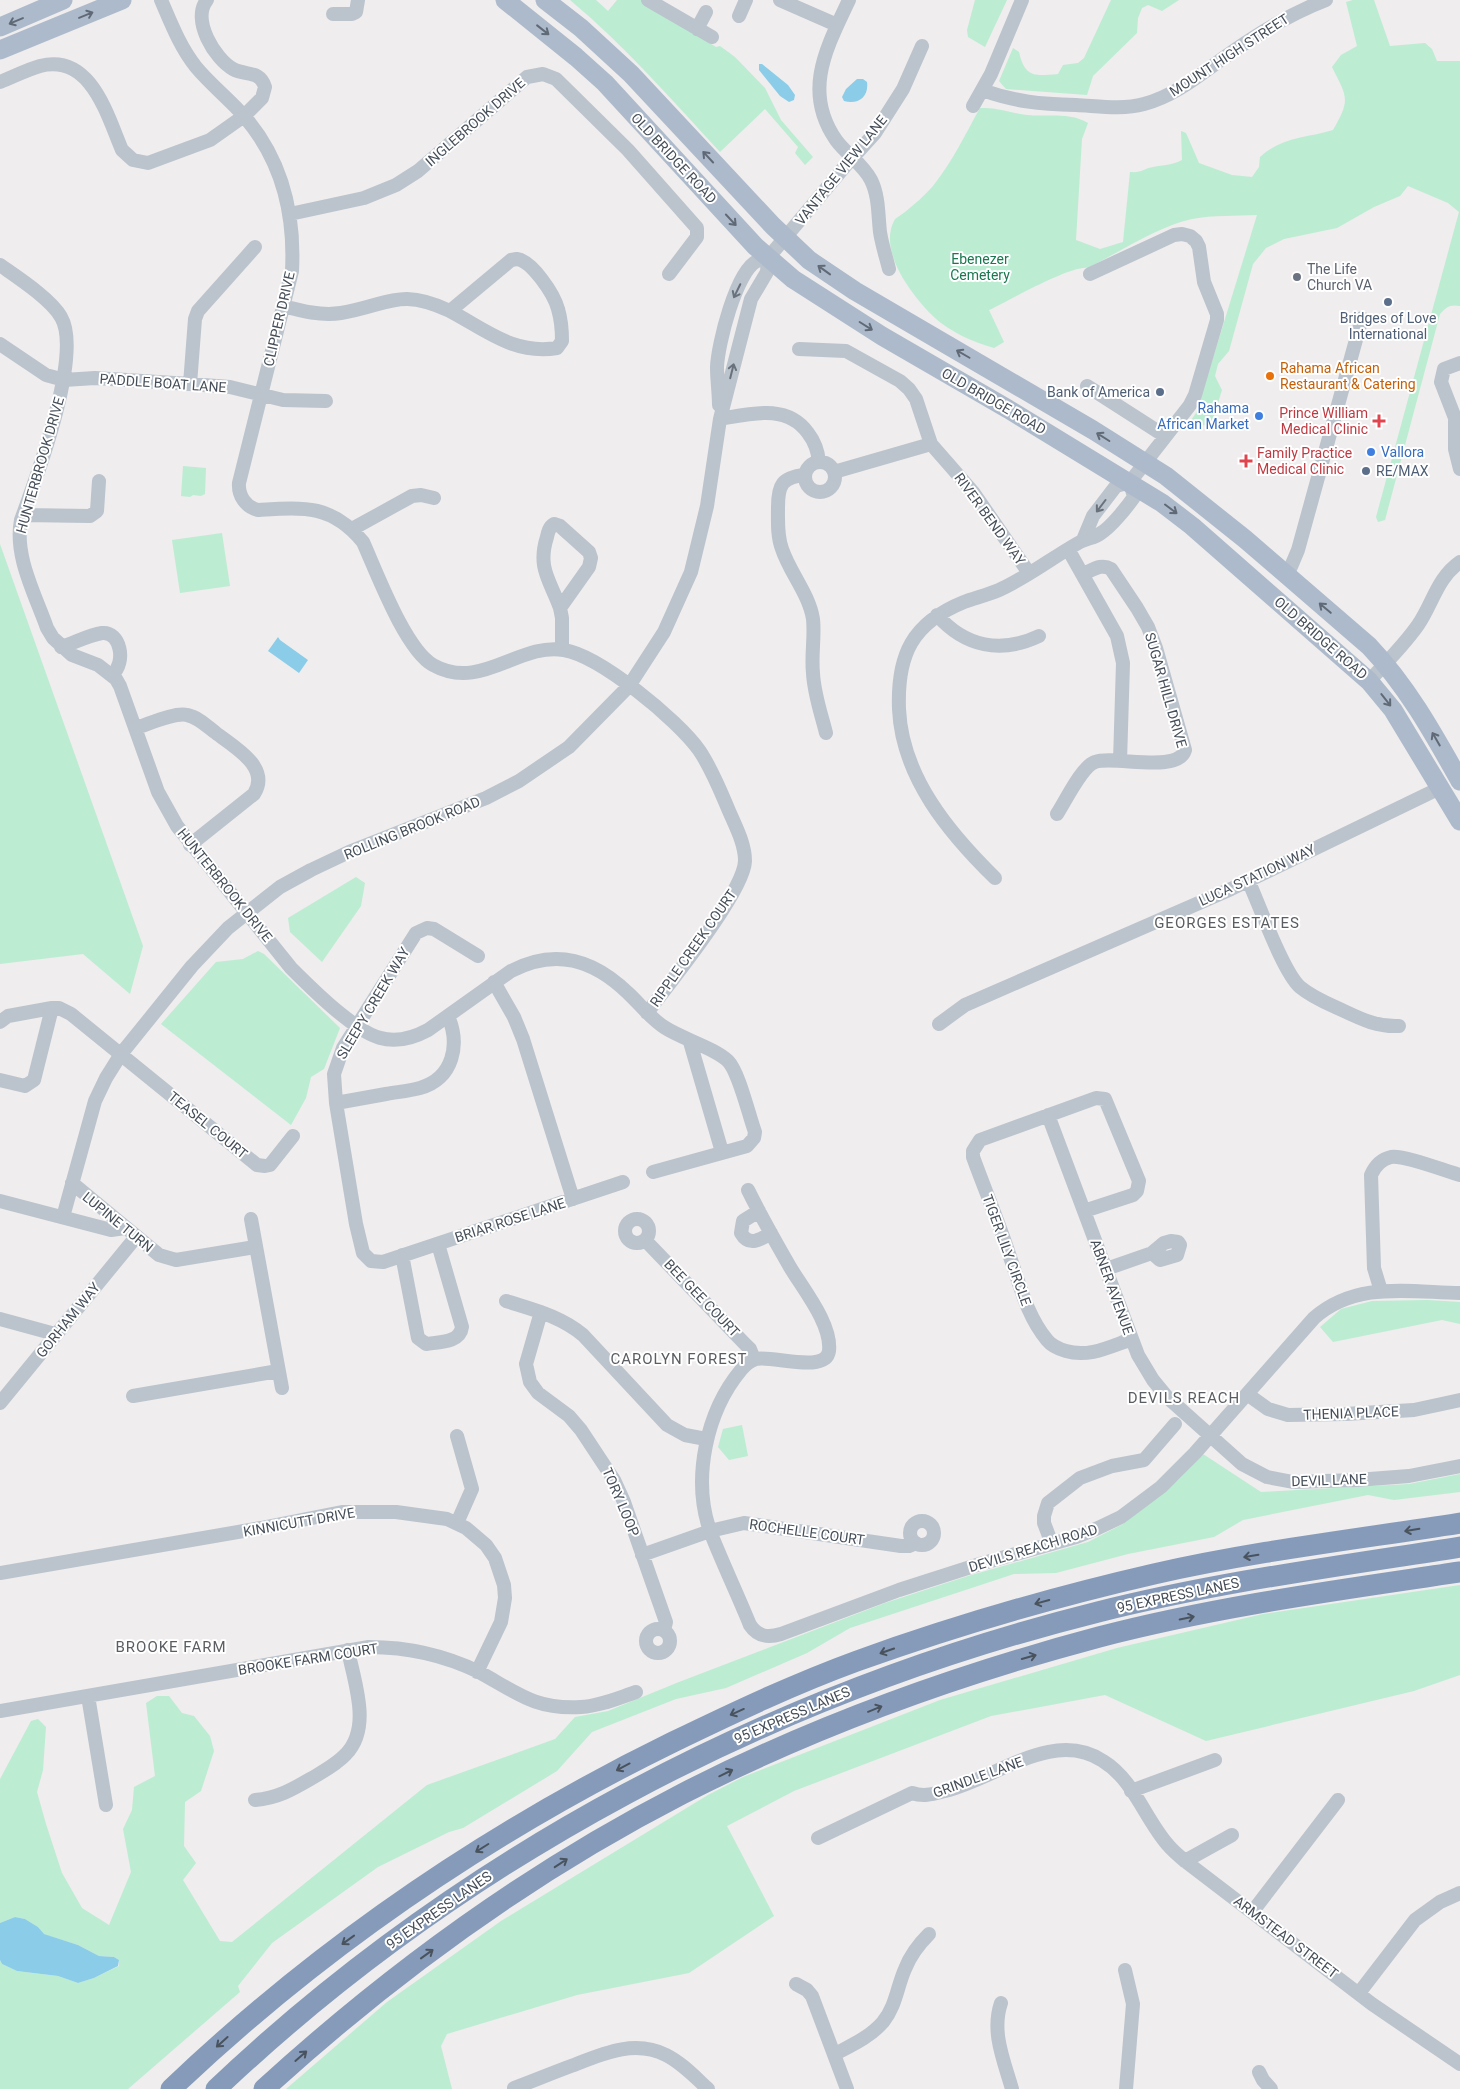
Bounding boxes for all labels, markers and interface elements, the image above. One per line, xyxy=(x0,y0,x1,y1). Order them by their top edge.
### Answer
one-way arrow xyxy=(78,9,93,19)
street label: MOUNT HIGH STREET xyxy=(1166,10,1292,99)
one-way arrow xyxy=(9,16,24,26)
one-way arrow xyxy=(536,25,549,36)
street label: INGLEBROOK DRIVE xyxy=(422,75,528,169)
street label: OLD BRIDGE ROAD xyxy=(628,110,720,206)
street label: VANTAGE VIEW LANE xyxy=(792,112,890,228)
one-way arrow xyxy=(702,150,714,163)
one-way arrow xyxy=(725,213,737,226)
park label: Ebenezer Cemetery xyxy=(950,251,1010,283)
place label: The Life Church VA xyxy=(1307,261,1372,293)
one-way arrow xyxy=(818,265,831,276)
street label: CLIPPER DRIVE xyxy=(260,270,298,368)
marker: The Life Church VA xyxy=(1291,271,1303,283)
one-way arrow xyxy=(732,283,741,298)
marker: Bridges of Love International xyxy=(1382,296,1394,308)
place label: Bridges of Love International xyxy=(1340,310,1436,342)
one-way arrow xyxy=(858,321,872,331)
one-way arrow xyxy=(956,349,971,359)
place label: Rahama African Restaurant & Catering xyxy=(1280,360,1416,392)
one-way arrow xyxy=(728,364,737,380)
street label: OLD BRIDGE ROAD xyxy=(939,365,1049,437)
marker: Rahama African Restaurant & Catering xyxy=(1264,370,1276,382)
street label: PADDLE BOAT LANE xyxy=(99,371,227,395)
place label: Bank of America xyxy=(1047,384,1150,400)
marker: Bank of America xyxy=(1154,386,1166,398)
street label: HUNTERBROOK DRIVE xyxy=(13,395,67,535)
place label: Rahama African Market xyxy=(1157,400,1249,432)
place label: Prince William Medical Clinic xyxy=(1279,405,1368,437)
marker: Rahama African Market xyxy=(1253,410,1265,422)
marker: Prince William Medical Clinic xyxy=(1372,414,1386,428)
one-way arrow xyxy=(1096,431,1110,442)
place label: Vallora xyxy=(1381,444,1424,460)
place label: Family Practice Medical Clinic xyxy=(1257,445,1352,477)
marker: Vallora xyxy=(1365,446,1377,458)
marker: Family Practice Medical Clinic xyxy=(1239,454,1253,468)
place label: RE/MAX xyxy=(1376,463,1429,479)
marker: RE/MAX xyxy=(1360,465,1372,477)
street label: RIVER BEND WAY xyxy=(951,470,1029,569)
one-way arrow xyxy=(1096,499,1106,513)
one-way arrow xyxy=(1164,503,1177,514)
street label: OLD BRIDGE ROAD xyxy=(1271,593,1371,683)
one-way arrow xyxy=(1318,603,1331,614)
street label: SUGAR HILL DRIVE xyxy=(1142,631,1190,749)
one-way arrow xyxy=(1381,693,1391,707)
one-way arrow xyxy=(1431,732,1440,747)
street label: ROLLING BROOK ROAD xyxy=(342,793,482,863)
street label: HUNTERBROOK DRIVE xyxy=(174,825,276,945)
street label: LUCA STATION WAY xyxy=(1196,841,1318,909)
street label: RIPPLE CREEK COURT xyxy=(647,886,740,1010)
district label: GEORGES ESTATES xyxy=(1154,914,1300,932)
street label: SLEEPY CREEK WAY xyxy=(333,944,413,1062)
street label: TEASEL COURT xyxy=(165,1088,251,1162)
street label: LUPINE TURN xyxy=(80,1189,156,1255)
street label: TIGER LILY CIRCLE xyxy=(979,1192,1035,1308)
street label: BRIAR ROSE LANE xyxy=(453,1195,567,1245)
street label: ABNER AVENUE xyxy=(1087,1237,1137,1337)
street label: BEE GEE COURT xyxy=(661,1256,743,1340)
street label: GORHAM WAY xyxy=(33,1279,103,1361)
district label: CAROLYN FOREST xyxy=(610,1350,748,1368)
district label: DEVILS REACH xyxy=(1128,1389,1240,1407)
street label: THENIA PLACE xyxy=(1303,1403,1399,1423)
street label: TORY LOOP xyxy=(599,1465,643,1539)
street label: DEVIL LANE xyxy=(1291,1471,1367,1489)
street label: KINNICUTT DRIVE xyxy=(242,1504,356,1540)
street label: ROCHELLE COURT xyxy=(748,1516,866,1548)
street label: DEVILS REACH ROAD xyxy=(967,1521,1099,1575)
one-way arrow xyxy=(1404,1526,1420,1536)
one-way arrow xyxy=(1244,1551,1260,1561)
street label: 95 EXPRESS LANES xyxy=(1115,1574,1241,1616)
one-way arrow xyxy=(1035,1598,1051,1607)
one-way arrow xyxy=(1178,1612,1194,1622)
district label: BROOKE FARM xyxy=(115,1638,227,1656)
street label: BROOKE FARM COURT xyxy=(237,1640,380,1678)
one-way arrow xyxy=(880,1647,896,1656)
one-way arrow xyxy=(1021,1651,1037,1661)
street label: 95 EXPRESS LANES xyxy=(732,1683,852,1747)
one-way arrow xyxy=(868,1703,883,1712)
one-way arrow xyxy=(730,1707,745,1717)
street label: GRINDLE LANE xyxy=(931,1753,1025,1801)
one-way arrow xyxy=(616,1763,631,1772)
one-way arrow xyxy=(718,1767,733,1777)
one-way arrow xyxy=(475,1843,489,1853)
one-way arrow xyxy=(554,1858,568,1868)
street label: 95 EXPRESS LANES xyxy=(383,1868,495,1952)
street label: ARMSTEAD STREET xyxy=(1231,1893,1342,1982)
one-way arrow xyxy=(341,1935,355,1945)
one-way arrow xyxy=(420,1949,433,1960)
one-way arrow xyxy=(215,2036,228,2048)
one-way arrow xyxy=(294,2051,307,2062)

